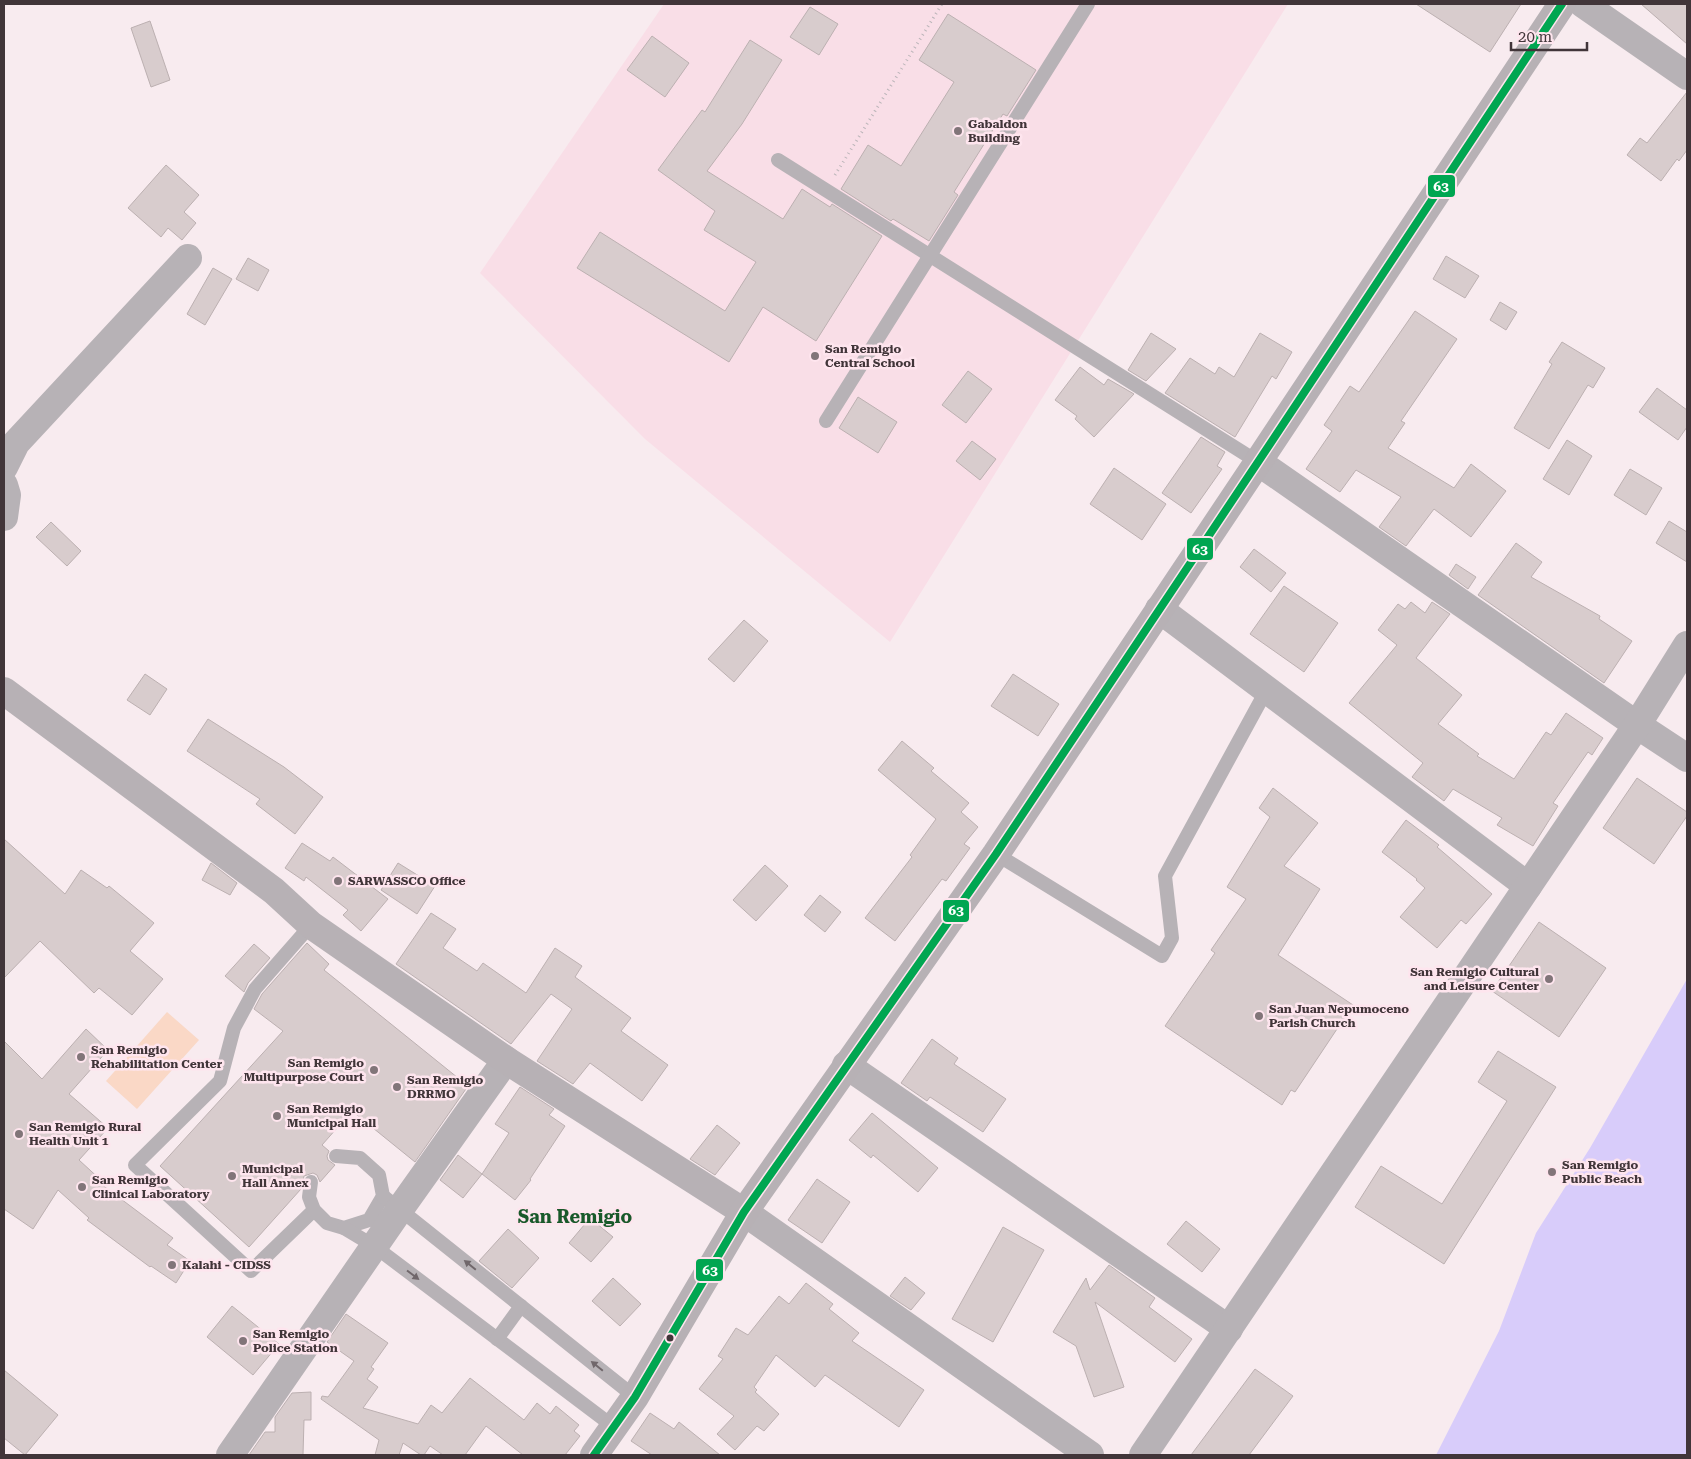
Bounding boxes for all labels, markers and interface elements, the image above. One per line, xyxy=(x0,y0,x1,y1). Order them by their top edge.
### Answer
scale bar xyxy=(1511,20,1587,52)
text: 20 m xyxy=(1518,28,1553,46)
place label: Gabaldon Building xyxy=(968,117,1027,145)
marker: Gabaldon Building xyxy=(952,125,964,137)
line badge: 63 xyxy=(1427,174,1456,198)
text: 63 xyxy=(1433,178,1449,194)
place label: San Remigio Central School xyxy=(825,342,915,370)
marker: San Remigio Central School xyxy=(809,350,821,362)
line badge: 63 xyxy=(1186,537,1214,561)
text: 63 xyxy=(1192,541,1208,557)
place label: SARWASSCO Office xyxy=(348,874,466,888)
marker: SARWASSCO Office xyxy=(332,875,344,887)
line badge: 63 xyxy=(942,899,970,923)
text: 63 xyxy=(948,902,964,918)
place label: San Remigio Cultural and Leisure Center xyxy=(1410,965,1540,993)
marker: San Remigio Cultural and Leisure Center xyxy=(1543,973,1555,985)
place label: San Juan Nepumoceno Parish Church xyxy=(1269,1002,1409,1030)
marker: San Juan Nepumoceno Parish Church xyxy=(1253,1010,1265,1022)
place label: San Remigio Rehabilitation Center xyxy=(91,1043,223,1071)
marker: San Remigio Rehabilitation Center xyxy=(75,1051,87,1063)
place label: San Remigio Multipurpose Court xyxy=(244,1056,364,1084)
marker: San Remigio Multipurpose Court xyxy=(368,1064,380,1076)
place label: San Remigio DRRMO xyxy=(407,1073,483,1101)
marker: San Remigio DRRMO xyxy=(391,1081,403,1093)
place label: San Remigio Municipal Hall xyxy=(287,1102,376,1130)
marker: San Remigio Municipal Hall xyxy=(271,1110,283,1122)
place label: San Remigio Rural Health Unit 1 xyxy=(29,1120,141,1148)
marker: San Remigio Rural Health Unit 1 xyxy=(13,1128,25,1140)
place label: San Remigio Public Beach xyxy=(1562,1158,1642,1186)
place label: Municipal Hall Annex xyxy=(242,1162,309,1190)
marker: San Remigio Public Beach xyxy=(1546,1166,1558,1178)
marker: Municipal Hall Annex xyxy=(226,1170,238,1182)
place label: San Remigio Clinical Laboratory xyxy=(92,1173,210,1201)
marker: San Remigio Clinical Laboratory xyxy=(76,1181,88,1193)
district label: San Remigio xyxy=(518,1206,633,1227)
place label: Kalahi - CIDSS xyxy=(182,1258,271,1272)
line badge: 63 xyxy=(695,1258,724,1282)
marker: Kalahi - CIDSS xyxy=(166,1259,178,1271)
one-way arrow xyxy=(464,1259,477,1270)
text: 63 xyxy=(702,1262,718,1278)
one-way arrow xyxy=(406,1270,419,1281)
place label: San Remigio Police Station xyxy=(253,1327,338,1355)
unlabelled marker xyxy=(665,1333,675,1343)
marker: San Remigio Police Station xyxy=(237,1335,249,1347)
one-way arrow xyxy=(591,1361,604,1372)

